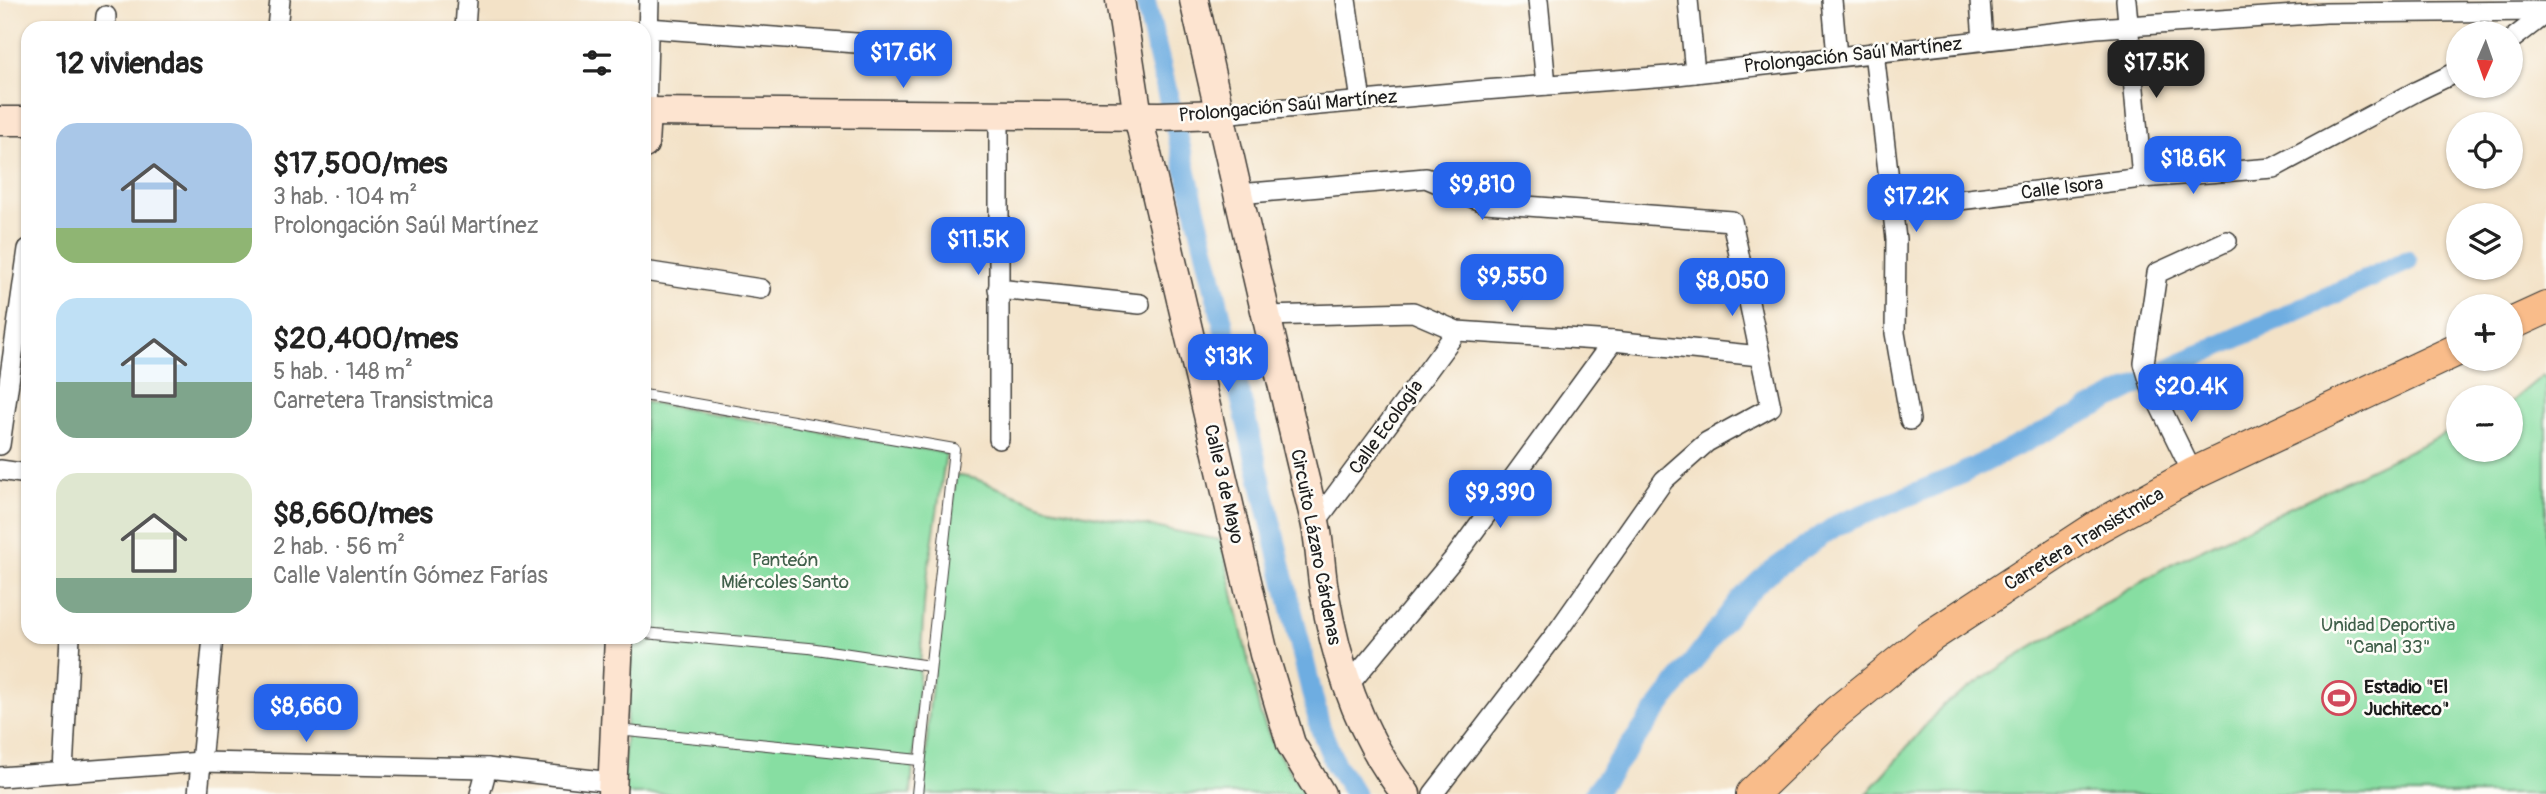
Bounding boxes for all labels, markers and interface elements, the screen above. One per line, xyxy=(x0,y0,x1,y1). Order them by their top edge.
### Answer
north arrow xyxy=(2446,21,2524,98)
map controls xyxy=(2446,21,2523,462)
pin: $17.6K xyxy=(846,31,960,90)
street label: Prolongación Saúl Martínez xyxy=(1743,32,1963,78)
text: $17.6K xyxy=(870,38,936,67)
pin: $17.5K xyxy=(2099,41,2213,100)
icon: filters xyxy=(578,44,616,82)
text: 12 viviendas xyxy=(56,45,203,82)
text: $17.5K xyxy=(2124,48,2189,77)
street label: Prolongación Saúl Martínez xyxy=(1178,84,1398,128)
button: locate xyxy=(2446,112,2523,189)
pin: $18.6K xyxy=(2136,136,2250,196)
text: $18.6K xyxy=(2160,144,2226,173)
text: $17,500/mes xyxy=(273,145,447,182)
icon: home xyxy=(112,151,196,235)
pin: $9,810 xyxy=(1425,162,1539,222)
text: $9,810 xyxy=(1449,170,1515,199)
street label: Calle Isora xyxy=(2019,171,2105,205)
pin: $17.2K xyxy=(1859,174,1973,234)
text: 3 hab. · 104 m² xyxy=(273,182,417,211)
text: $17.2K xyxy=(1883,182,1949,211)
button: layers xyxy=(2446,203,2523,280)
text: Prolongación Saúl Martínez xyxy=(273,211,539,240)
pin: $11.5K xyxy=(921,218,1035,277)
text: $11.5K xyxy=(947,225,1009,254)
pin: $9,550 xyxy=(1455,254,1569,314)
pin: $8,050 xyxy=(1675,258,1789,318)
text: $9,550 xyxy=(1477,262,1547,291)
text: $8,050 xyxy=(1695,266,1769,295)
button: + xyxy=(2446,294,2523,371)
text: $20,400/mes xyxy=(273,320,458,357)
icon: home xyxy=(112,326,196,410)
pin: $13K xyxy=(1187,334,1269,394)
text: $13K xyxy=(1204,342,1252,371)
text: 5 hab. · 148 m² xyxy=(273,357,413,386)
pin: $20.4K xyxy=(2134,364,2248,424)
text: $20.4K xyxy=(2154,372,2228,401)
street label: Calle Ecología xyxy=(1344,375,1429,479)
button: − xyxy=(2446,385,2523,462)
text: Carretera Transistmica xyxy=(273,386,493,415)
street label: Calle 3 de Mayo xyxy=(1199,422,1249,546)
street label: Circuito Lázaro Cárdenas xyxy=(1285,447,1347,647)
pin: $9,390 xyxy=(1443,470,1557,530)
text: $9,390 xyxy=(1465,478,1535,507)
street label: Carretera Transistmica xyxy=(2000,482,2168,596)
text: $8,660/mes xyxy=(273,495,433,532)
icon: home xyxy=(112,501,196,585)
text: 2 hab. · 56 m² xyxy=(273,532,405,561)
park label: Panteón Miércoles Santo xyxy=(721,548,849,594)
text: Calle Valentín Gómez Farías xyxy=(273,561,548,590)
park label: Unidad Deportiva "Canal 33" xyxy=(2321,613,2455,659)
place label: Estadio "El Juchiteco" xyxy=(2364,675,2449,721)
sports icon: Estadio "El Juchiteco" xyxy=(2320,679,2358,717)
pin: $8,660 xyxy=(249,684,363,744)
text: $8,660 xyxy=(270,692,342,721)

